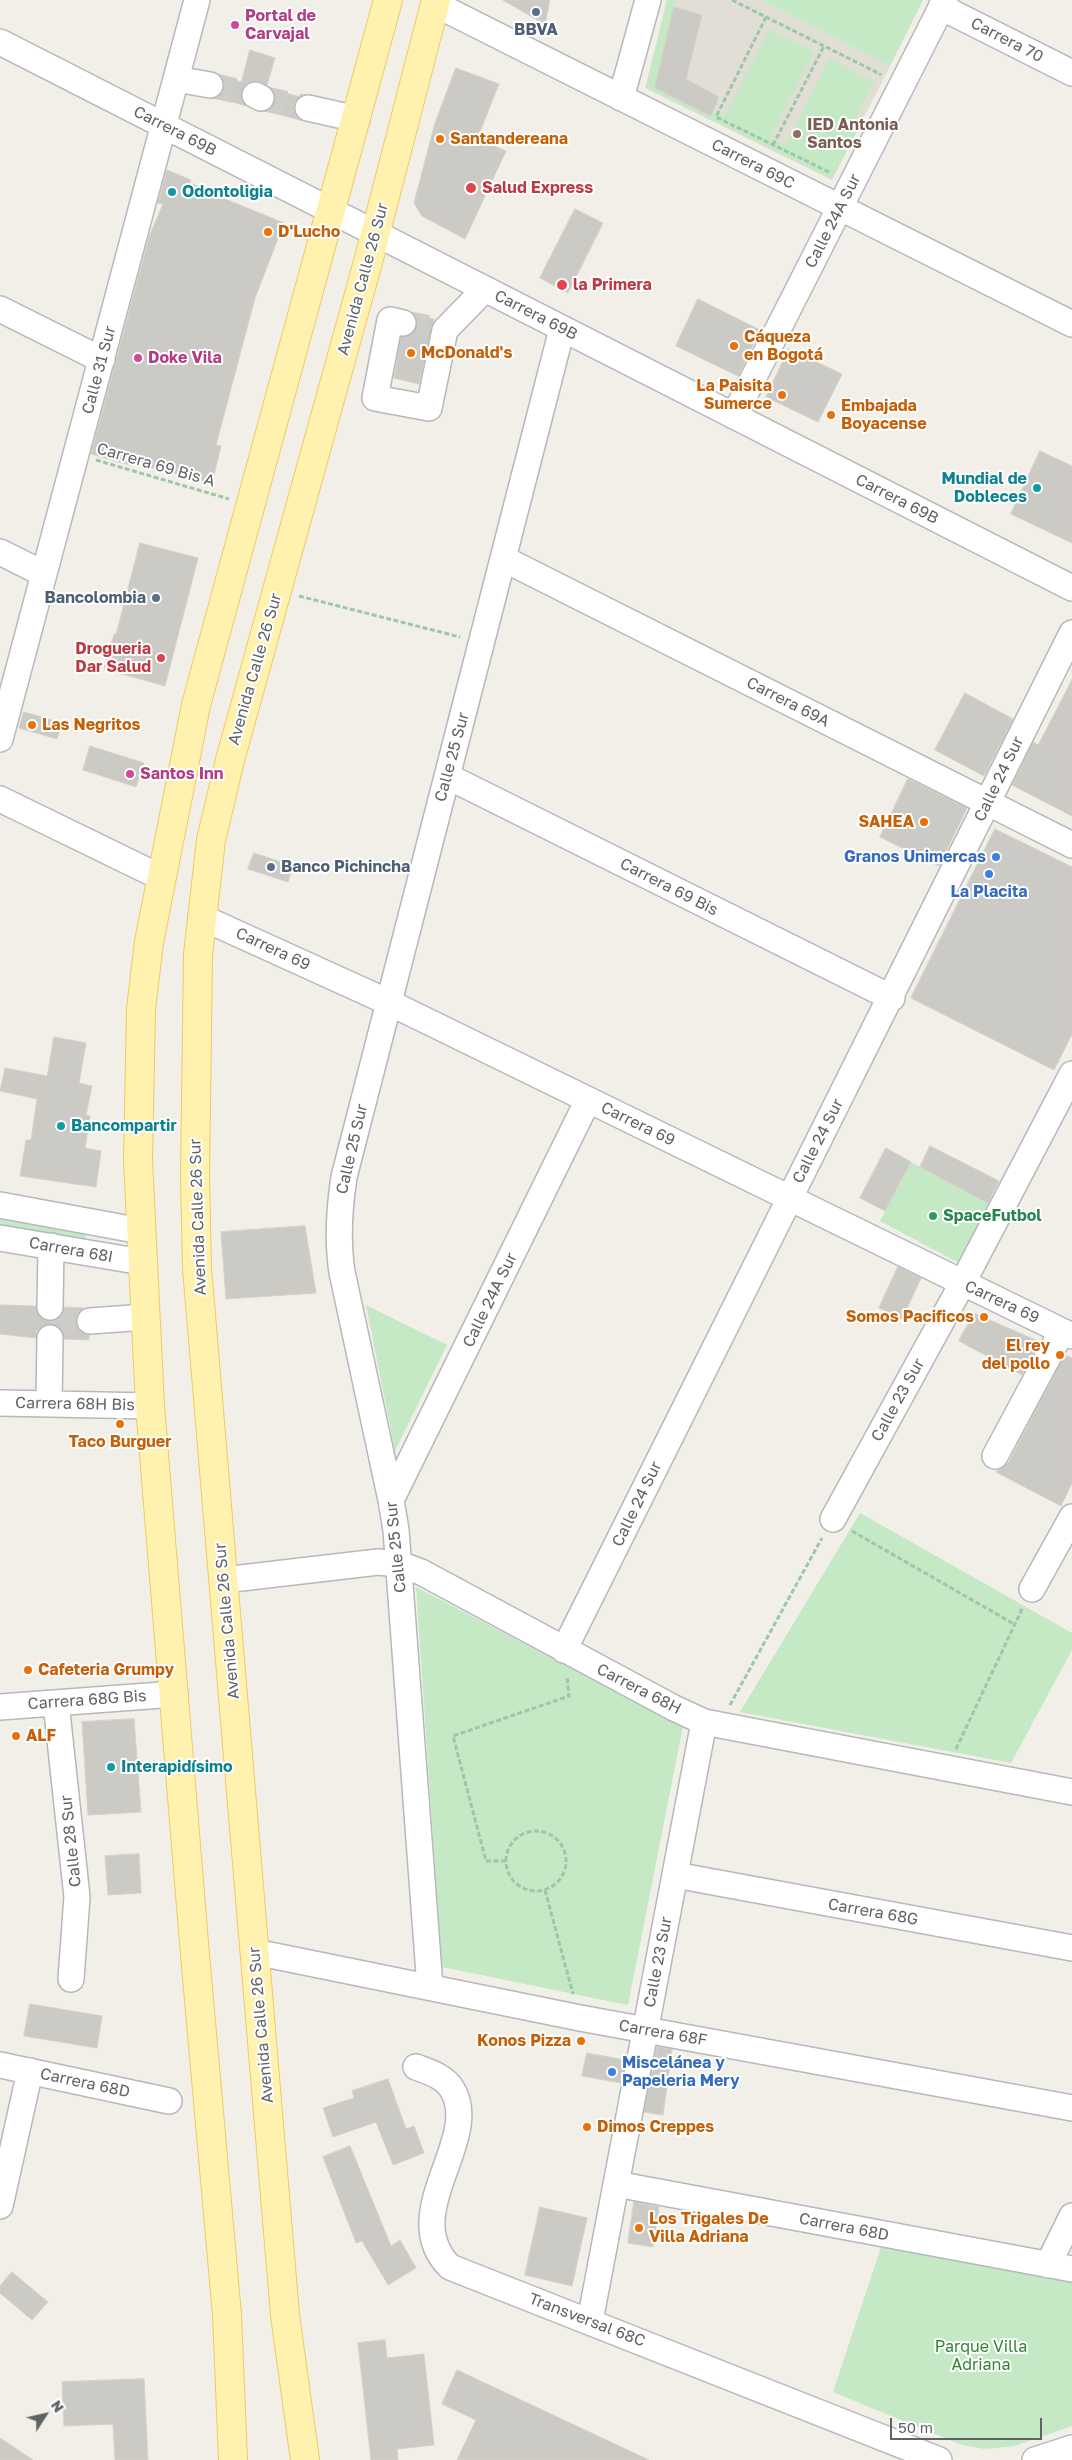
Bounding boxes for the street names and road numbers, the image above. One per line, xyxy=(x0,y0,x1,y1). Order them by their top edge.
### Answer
street label: Carrera 70 xyxy=(967,14,1047,66)
street label: Carrera 69B xyxy=(130,102,220,160)
street label: Carrera 69C xyxy=(708,135,798,193)
street label: Calle 24A Sur xyxy=(801,171,865,271)
street label: Avenida Calle 26 Sur xyxy=(333,201,393,357)
street label: Carrera 69B xyxy=(491,286,581,344)
street label: Calle 31 Sur xyxy=(78,324,120,416)
street label: Carrera 69 Bis A xyxy=(95,439,217,491)
street label: Carrera 69B xyxy=(852,470,942,528)
street label: Avenida Calle 26 Sur xyxy=(224,591,286,747)
street label: Carrera 69A xyxy=(743,673,833,731)
street label: Calle 25 Sur xyxy=(431,710,473,804)
street label: Calle 24 Sur xyxy=(970,733,1028,825)
street label: Carrera 69 Bis xyxy=(617,854,721,920)
street label: Carrera 69 xyxy=(233,923,313,975)
street label: Calle 24 Sur xyxy=(788,1095,848,1187)
street label: Carrera 69 xyxy=(598,1098,678,1150)
street label: Calle 25 Sur xyxy=(332,1102,372,1196)
street label: Avenida Calle 26 Sur xyxy=(186,1138,210,1296)
street label: Carrera 68I xyxy=(27,1233,115,1267)
street label: Calle 24A Sur xyxy=(459,1249,521,1351)
street label: Carrera 69 xyxy=(962,1276,1042,1328)
street label: Calle 23 Sur xyxy=(867,1355,929,1445)
street label: Carrera 68H Bis xyxy=(15,1393,135,1415)
street label: Calle 24 Sur xyxy=(608,1458,666,1550)
street label: Calle 25 Sur xyxy=(382,1500,410,1594)
street label: Avenida Calle 26 Sur xyxy=(211,1542,243,1700)
street label: Carrera 68H xyxy=(594,1660,684,1718)
street label: Carrera 68G Bis xyxy=(27,1686,147,1714)
street label: Calle 28 Sur xyxy=(57,1794,85,1888)
street label: Carrera 68G xyxy=(826,1895,920,1929)
street label: Calle 23 Sur xyxy=(640,1915,676,2009)
street label: Avenida Calle 26 Sur xyxy=(245,1946,277,2104)
street label: Carrera 68F xyxy=(617,2016,709,2050)
street label: Carrera 68D xyxy=(38,2064,132,2102)
street label: Carrera 68D xyxy=(797,2209,891,2245)
street label: Transversal 68C xyxy=(526,2289,648,2351)

